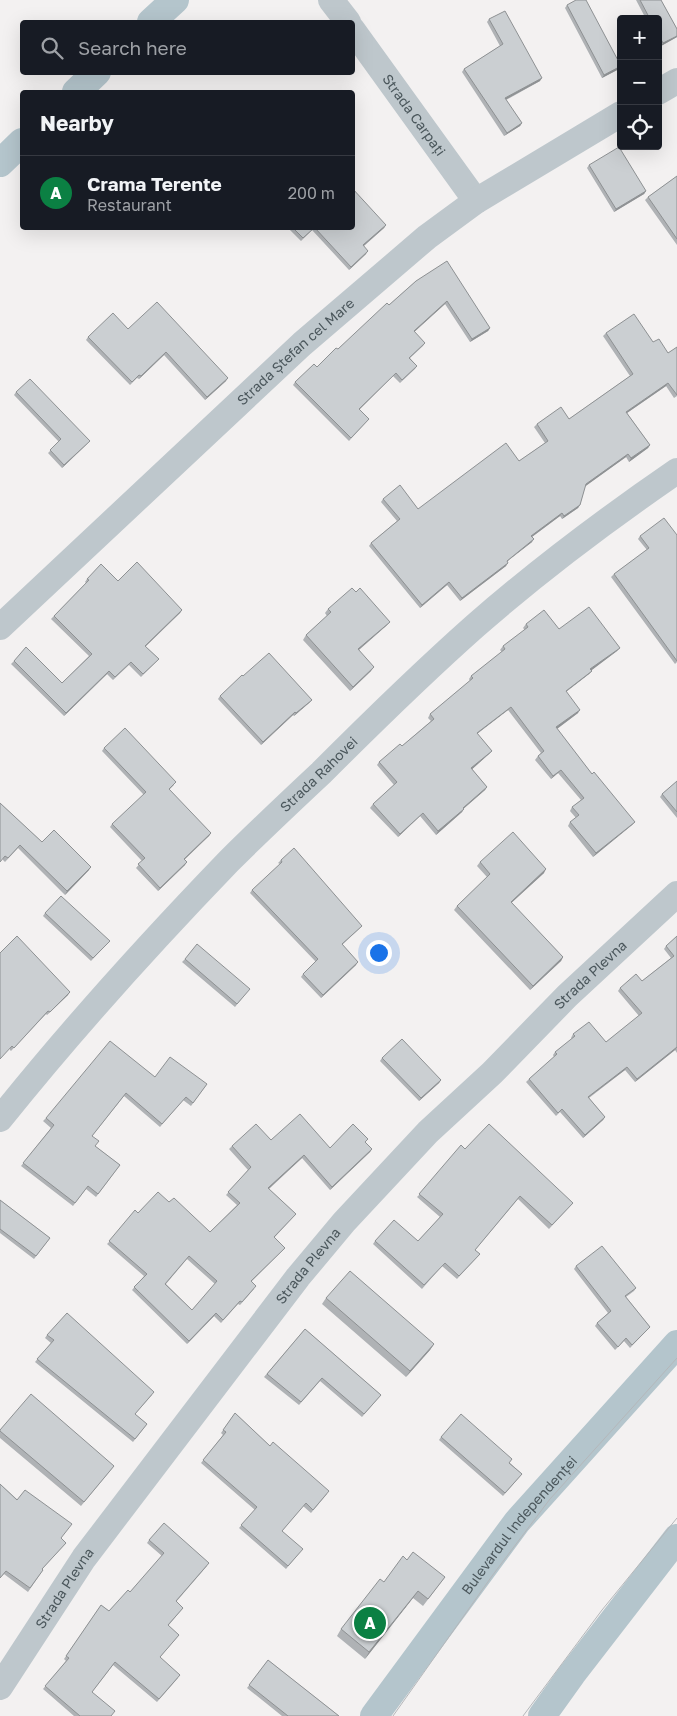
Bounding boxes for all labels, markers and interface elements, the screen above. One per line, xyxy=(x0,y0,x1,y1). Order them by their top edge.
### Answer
map controls xyxy=(617,15,662,150)
button: + xyxy=(617,15,662,60)
search box xyxy=(20,20,355,75)
icon: search xyxy=(38,34,66,62)
text: Search here xyxy=(78,36,187,59)
button: − xyxy=(617,60,662,105)
street label: Strada Carpați xyxy=(379,71,449,159)
button: locate xyxy=(617,105,662,150)
text: Nearby xyxy=(40,110,114,136)
text: Crama Terente xyxy=(87,172,222,195)
text: A xyxy=(50,183,62,203)
text: 200 m xyxy=(288,183,335,203)
text: Restaurant xyxy=(87,195,172,215)
street label: Strada Ștefan cel Mare xyxy=(233,294,357,409)
street label: Strada Rahovei xyxy=(276,733,361,815)
street label: Strada Plevna xyxy=(550,936,630,1012)
your location xyxy=(366,940,392,966)
street label: Strada Plevna xyxy=(272,1224,344,1307)
street label: Bulevardul Independenței xyxy=(458,1452,580,1598)
street label: Strada Plevna xyxy=(31,1544,97,1632)
pin: A xyxy=(354,1604,386,1642)

